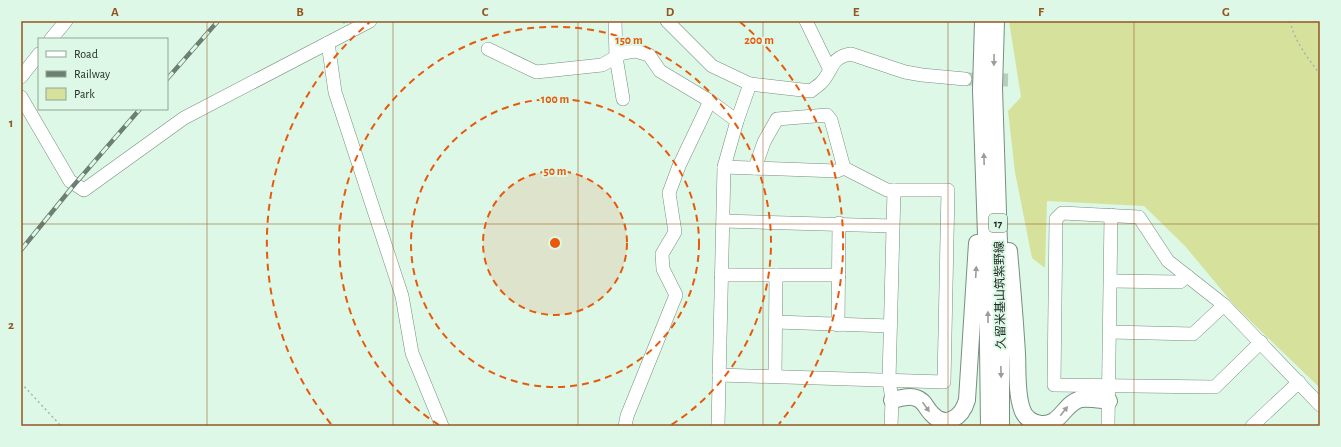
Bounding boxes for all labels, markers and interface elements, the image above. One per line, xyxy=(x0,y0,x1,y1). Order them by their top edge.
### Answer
text: A xyxy=(111,6,119,19)
text: B xyxy=(296,6,304,19)
text: C xyxy=(482,6,489,19)
text: D xyxy=(666,6,675,19)
text: E xyxy=(853,6,860,19)
text: F xyxy=(1038,6,1045,19)
text: G xyxy=(1222,6,1230,19)
text: 150 m xyxy=(615,34,643,46)
text: 200 m xyxy=(744,34,774,46)
legend xyxy=(38,38,168,110)
text: Road xyxy=(74,48,98,60)
one-way arrow xyxy=(991,54,997,67)
text: Railway xyxy=(74,68,110,81)
text: Park xyxy=(74,88,95,100)
text: 100 m xyxy=(541,93,569,105)
text: 1 xyxy=(9,117,13,130)
one-way arrow xyxy=(980,153,987,165)
text: 50 m xyxy=(544,165,567,177)
road number: 17 xyxy=(989,214,1007,232)
centre of rings xyxy=(548,236,562,250)
street label: 久留米基山筑紫野線 xyxy=(992,241,1007,349)
one-way arrow xyxy=(972,266,979,278)
one-way arrow xyxy=(985,310,991,323)
text: 2 xyxy=(8,319,14,332)
one-way arrow xyxy=(998,366,1004,379)
one-way arrow xyxy=(922,402,930,413)
one-way arrow xyxy=(1060,406,1069,417)

